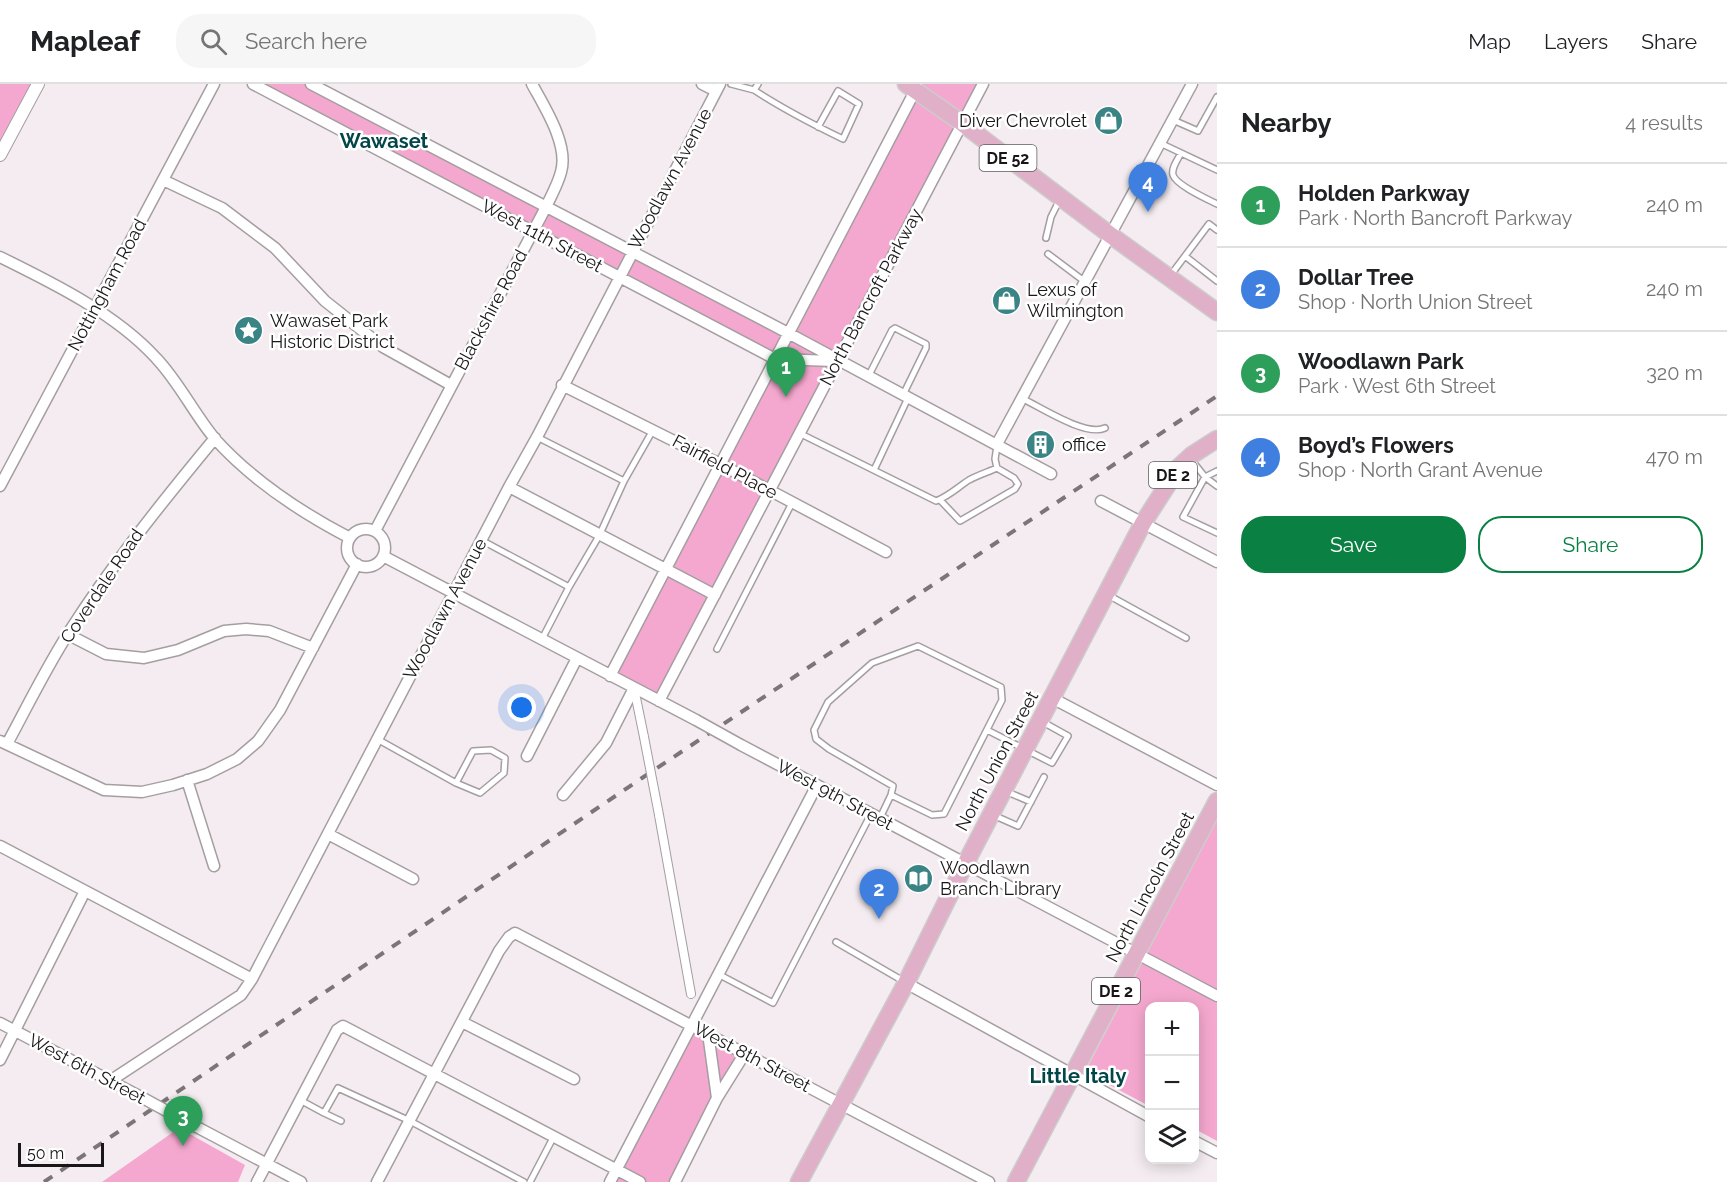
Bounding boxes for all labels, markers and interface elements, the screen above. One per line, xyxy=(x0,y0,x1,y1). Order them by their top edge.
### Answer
search box xyxy=(176,14,596,68)
text: Mapleaf xyxy=(30,25,140,58)
icon: search xyxy=(197,25,230,58)
text: Search here xyxy=(245,28,367,54)
text: Map xyxy=(1468,29,1511,54)
text: Layers xyxy=(1544,29,1608,54)
text: Share xyxy=(1641,29,1697,54)
street label: Woodlawn Avenue xyxy=(623,104,716,253)
shop icon: Diver Chevrolet xyxy=(1092,105,1124,137)
text: Nearby xyxy=(1241,108,1331,138)
place label: Diver Chevrolet xyxy=(959,110,1087,131)
text: 4 results xyxy=(1625,111,1703,135)
district label: Wawaset xyxy=(340,129,429,153)
road number: DE 52 xyxy=(980,145,1036,171)
pin: 4 xyxy=(1128,162,1168,212)
text: Holden Parkway xyxy=(1298,180,1470,206)
text: 1 xyxy=(1256,193,1265,217)
text: 240 m xyxy=(1646,193,1703,217)
street label: West 11th Street xyxy=(478,195,606,276)
street label: North Bancroft Parkway xyxy=(815,204,926,389)
text: Park · North Bancroft Parkway xyxy=(1298,206,1572,230)
street label: Nottingham Road xyxy=(63,215,150,354)
street label: Blackshire Road xyxy=(450,246,531,374)
text: Dollar Tree xyxy=(1298,264,1414,290)
text: 2 xyxy=(1255,277,1266,301)
text: 240 m xyxy=(1646,277,1703,301)
place label: Lexus of Wilmington xyxy=(1027,279,1124,321)
shop icon: Lexus of Wilmington xyxy=(990,284,1022,316)
text: Shop · North Union Street xyxy=(1298,290,1533,314)
place label: Wawaset Park Historic District xyxy=(270,310,395,352)
place icon: Wawaset Park Historic District xyxy=(233,315,265,347)
pin: 1 xyxy=(766,348,806,397)
text: Woodlawn Park xyxy=(1298,348,1464,374)
text: 3 xyxy=(1255,361,1266,385)
text: 320 m xyxy=(1646,361,1703,385)
text: Park · West 6th Street xyxy=(1298,374,1496,398)
building icon: office xyxy=(1025,429,1057,461)
street label: Fairfield Place xyxy=(669,430,782,503)
text: Boyd’s Flowers xyxy=(1298,432,1454,458)
place label: office xyxy=(1062,434,1107,455)
text: 4 xyxy=(1255,445,1266,469)
text: 470 m xyxy=(1646,445,1703,469)
text: Shop · North Grant Avenue xyxy=(1298,458,1543,482)
road number: DE 2 xyxy=(1149,462,1197,488)
button: Save xyxy=(1241,516,1466,573)
button: Share xyxy=(1478,516,1703,573)
street label: Coverdale Road xyxy=(56,525,147,647)
street label: Woodlawn Avenue xyxy=(398,534,491,683)
street label: North Union Street xyxy=(951,687,1042,834)
your location xyxy=(507,693,536,722)
street label: West 9th Street xyxy=(773,755,897,834)
street label: North Lincoln Street xyxy=(1101,808,1198,966)
place label: Woodlawn Branch Library xyxy=(940,857,1061,899)
library icon: Woodlawn Branch Library xyxy=(903,862,935,894)
pin: 2 xyxy=(860,870,898,919)
road number: DE 2 xyxy=(1092,978,1140,1004)
map controls xyxy=(1145,1002,1199,1164)
button: + xyxy=(1145,1002,1199,1056)
street label: West 8th Street xyxy=(690,1017,814,1096)
street label: West 6th Street xyxy=(25,1029,149,1108)
button: − xyxy=(1145,1056,1199,1110)
district label: Little Italy xyxy=(1030,1064,1126,1088)
pin: 3 xyxy=(164,1096,202,1146)
button: layers xyxy=(1145,1110,1199,1164)
scale bar xyxy=(18,1140,104,1168)
text: 50 m xyxy=(27,1144,64,1163)

